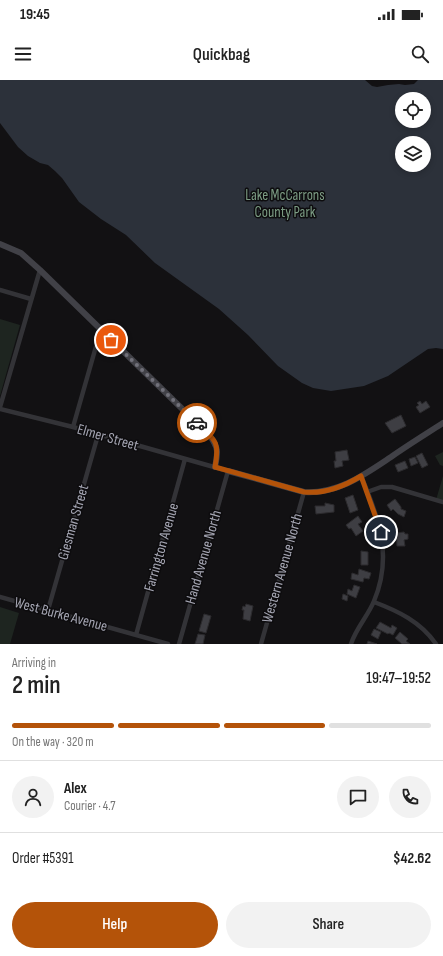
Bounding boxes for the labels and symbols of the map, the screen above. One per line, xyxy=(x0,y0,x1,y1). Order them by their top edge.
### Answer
park label: Lake McCarrons County Park xyxy=(245,186,325,222)
pin xyxy=(94,323,128,357)
courier xyxy=(177,403,217,443)
street label: Elmer Street xyxy=(75,420,141,455)
street label: Giesman Street xyxy=(54,482,93,562)
street label: Farrington Avenue xyxy=(140,501,183,594)
street label: Hand Avenue North xyxy=(181,508,226,606)
street label: Western Avenue North xyxy=(258,511,307,625)
pin xyxy=(364,515,398,549)
street label: West Burke Avenue xyxy=(12,593,110,636)

